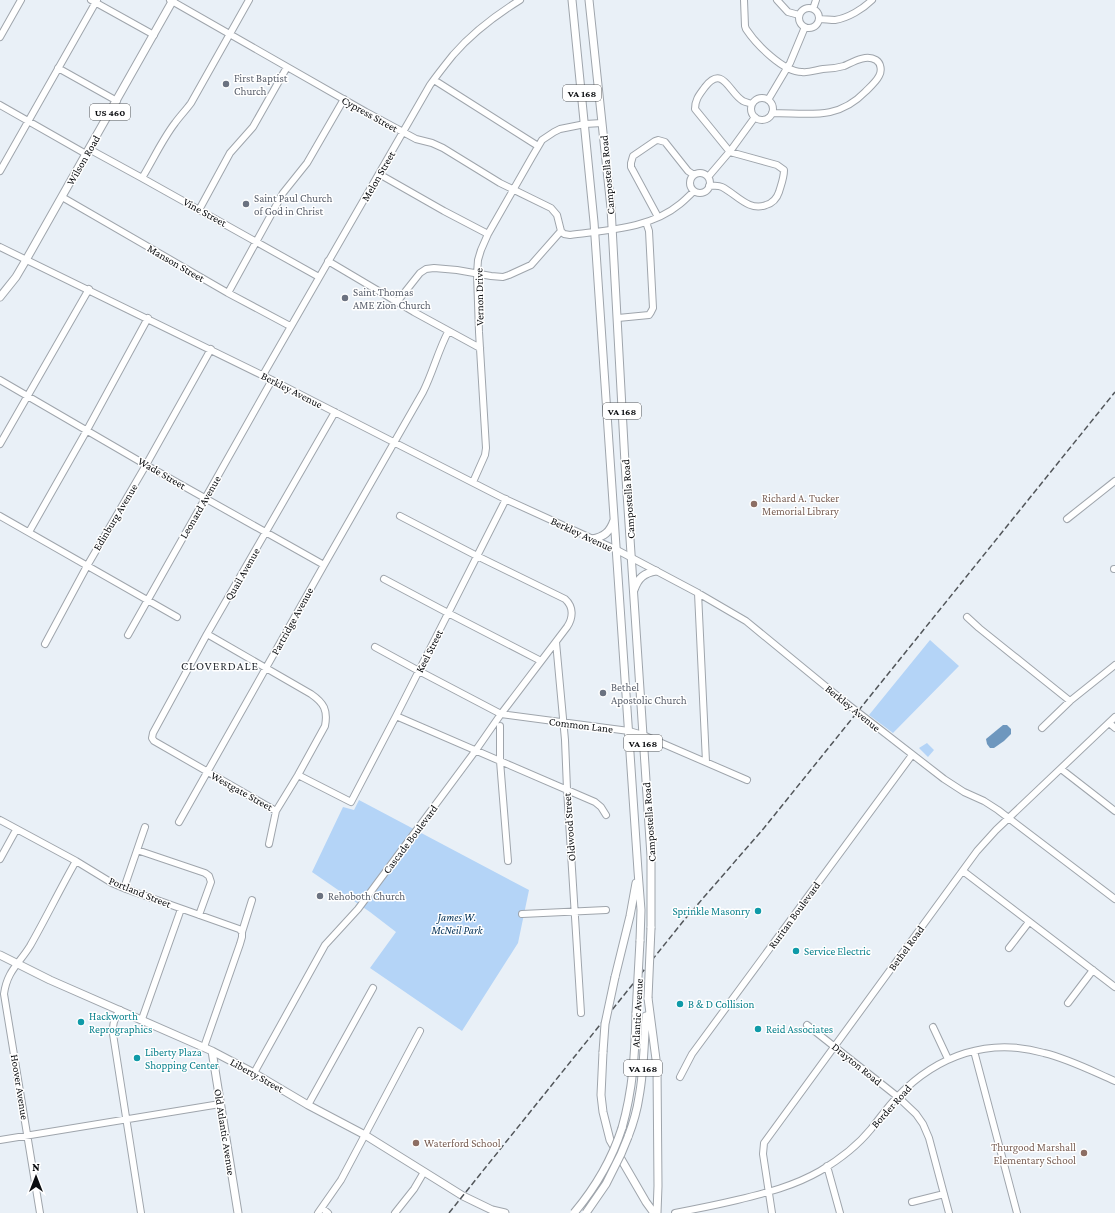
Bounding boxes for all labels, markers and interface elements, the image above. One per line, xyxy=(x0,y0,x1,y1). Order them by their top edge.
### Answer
place label: First Baptist Church xyxy=(234,72,288,97)
marker: First Baptist Church xyxy=(221,79,231,89)
road number: VA 168 xyxy=(563,85,601,101)
street label: Cypress Street xyxy=(339,94,400,135)
road number: US 460 xyxy=(90,104,130,120)
street label: Wilson Road xyxy=(64,133,102,187)
street label: Campostella Road xyxy=(598,135,617,215)
street label: Melon Street xyxy=(359,148,397,203)
place label: Saint Paul Church of God in Christ xyxy=(254,192,332,217)
street label: Vine Street xyxy=(181,195,229,229)
marker: Saint Paul Church of God in Christ xyxy=(241,199,251,209)
street label: Manson Street xyxy=(145,242,207,284)
street label: Vernon Drive xyxy=(472,268,486,326)
place label: Saint Thomas AME Zion Church xyxy=(353,286,431,311)
marker: Saint Thomas AME Zion Church xyxy=(340,293,350,303)
street label: Berkley Avenue xyxy=(259,369,325,412)
road number: VA 168 xyxy=(603,403,641,419)
street label: Wade Street xyxy=(136,455,188,492)
street label: Campostella Road xyxy=(619,459,638,539)
street label: Leonard Avenue xyxy=(177,473,223,541)
street label: Edinburg Avenue xyxy=(90,481,141,553)
place label: Richard A. Tucker Memorial Library xyxy=(762,492,840,518)
marker: Richard A. Tucker Memorial Library xyxy=(749,499,759,509)
street label: Berkley Avenue xyxy=(549,514,615,555)
street label: Quail Avenue xyxy=(222,546,262,602)
street label: Partridge Avenue xyxy=(269,585,316,657)
street label: Keel Street xyxy=(413,627,445,674)
district label: CLOVERDALE xyxy=(181,659,259,673)
place label: Bethel Apostolic Church xyxy=(611,681,687,707)
street label: Berkley Avenue xyxy=(822,682,883,735)
marker: Bethel Apostolic Church xyxy=(598,688,608,698)
street label: Common Lane xyxy=(548,715,614,735)
road number: VA 168 xyxy=(624,735,662,751)
street label: Westgate Street xyxy=(208,769,275,814)
street label: Campostella Road xyxy=(640,782,659,862)
street label: Oldwood Street xyxy=(561,792,577,862)
street label: Cascade Boulevard xyxy=(380,802,440,876)
street label: Portland Street xyxy=(107,874,173,910)
street label: Ruritan Boulevard xyxy=(766,879,822,951)
place label: Rehoboth Church xyxy=(328,890,405,902)
marker: Rehoboth Church xyxy=(315,891,325,901)
place label: Sprinkle Masonry xyxy=(672,905,751,918)
marker: Sprinkle Masonry xyxy=(753,906,763,916)
park label: James W. McNeil Park xyxy=(430,911,484,936)
street label: Bethel Road xyxy=(886,923,926,973)
place label: Service Electric xyxy=(804,945,871,957)
marker: Service Electric xyxy=(791,946,801,956)
street label: Atlantic Avenue xyxy=(629,978,645,1048)
place label: B & D Collision xyxy=(688,998,754,1010)
marker: B & D Collision xyxy=(675,999,685,1009)
place label: Hackworth Reprographics xyxy=(89,1010,152,1036)
marker: Hackworth Reprographics xyxy=(76,1017,86,1027)
place label: Reid Associates xyxy=(766,1023,833,1035)
marker: Reid Associates xyxy=(753,1024,763,1034)
street label: Drayton Road xyxy=(829,1040,884,1089)
place label: Liberty Plaza Shopping Center xyxy=(145,1046,219,1072)
street label: Hoover Avenue xyxy=(9,1053,31,1121)
marker: Liberty Plaza Shopping Center xyxy=(132,1053,142,1063)
street label: Liberty Street xyxy=(228,1055,286,1096)
road number: VA 168 xyxy=(624,1060,662,1076)
street label: Border Road xyxy=(868,1082,914,1130)
street label: Old Atlantic Avenue xyxy=(212,1088,238,1176)
place label: Waterford School xyxy=(424,1137,501,1149)
marker: Waterford School xyxy=(411,1138,421,1148)
place label: Thurgood Marshall Elementary School xyxy=(991,1141,1076,1167)
marker: Thurgood Marshall Elementary School xyxy=(1079,1148,1089,1158)
north arrow xyxy=(16,1157,56,1197)
text: N xyxy=(32,1161,40,1173)

